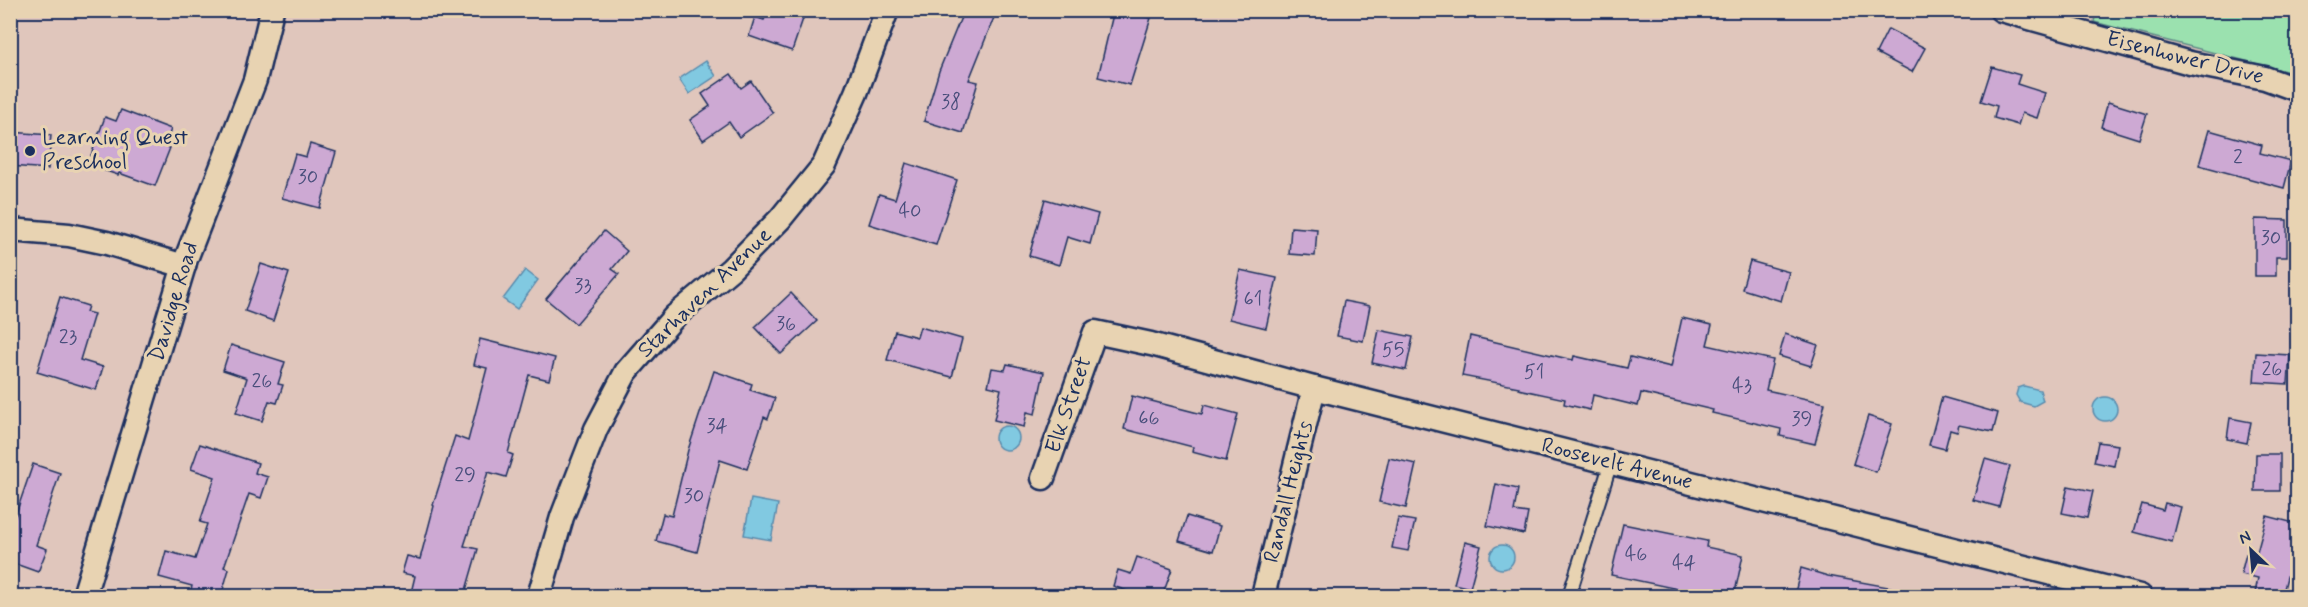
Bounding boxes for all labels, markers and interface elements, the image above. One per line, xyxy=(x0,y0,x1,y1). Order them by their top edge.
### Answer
street label: Eisenhower Drive xyxy=(2103,25,2267,91)
house number: 38 xyxy=(941,89,961,116)
place label: Learning Quest Preschool xyxy=(42,124,188,177)
marker: Learning Quest Preschool xyxy=(23,144,37,158)
house number: 2 xyxy=(2233,144,2243,171)
house number: 30 xyxy=(298,164,318,191)
house number: 40 xyxy=(898,198,922,225)
street label: Starhaven Avenue xyxy=(632,222,778,364)
house number: 30 xyxy=(2261,225,2281,252)
street label: Davidge Road xyxy=(143,239,206,365)
house number: 33 xyxy=(574,273,592,300)
house number: 61 xyxy=(1244,286,1262,313)
house number: 36 xyxy=(776,311,796,338)
house number: 23 xyxy=(59,324,77,351)
house number: 55 xyxy=(1382,337,1404,364)
street label: Elk Street xyxy=(1039,353,1099,457)
house number: 26 xyxy=(2262,356,2282,383)
house number: 51 xyxy=(1524,359,1544,386)
house number: 26 xyxy=(252,368,272,395)
house number: 43 xyxy=(1732,373,1752,400)
house number: 66 xyxy=(1138,405,1160,432)
house number: 39 xyxy=(1792,406,1812,433)
house number: 34 xyxy=(706,413,728,440)
street label: Randall Heights xyxy=(1258,418,1321,566)
street label: Roosevelt Avenue xyxy=(1538,432,1696,496)
house number: 29 xyxy=(454,462,476,489)
house number: 30 xyxy=(684,483,704,510)
north arrow xyxy=(2221,520,2281,580)
text: N xyxy=(2236,526,2254,550)
house number: 46 xyxy=(1625,541,1647,568)
house number: 44 xyxy=(1672,550,1696,577)

